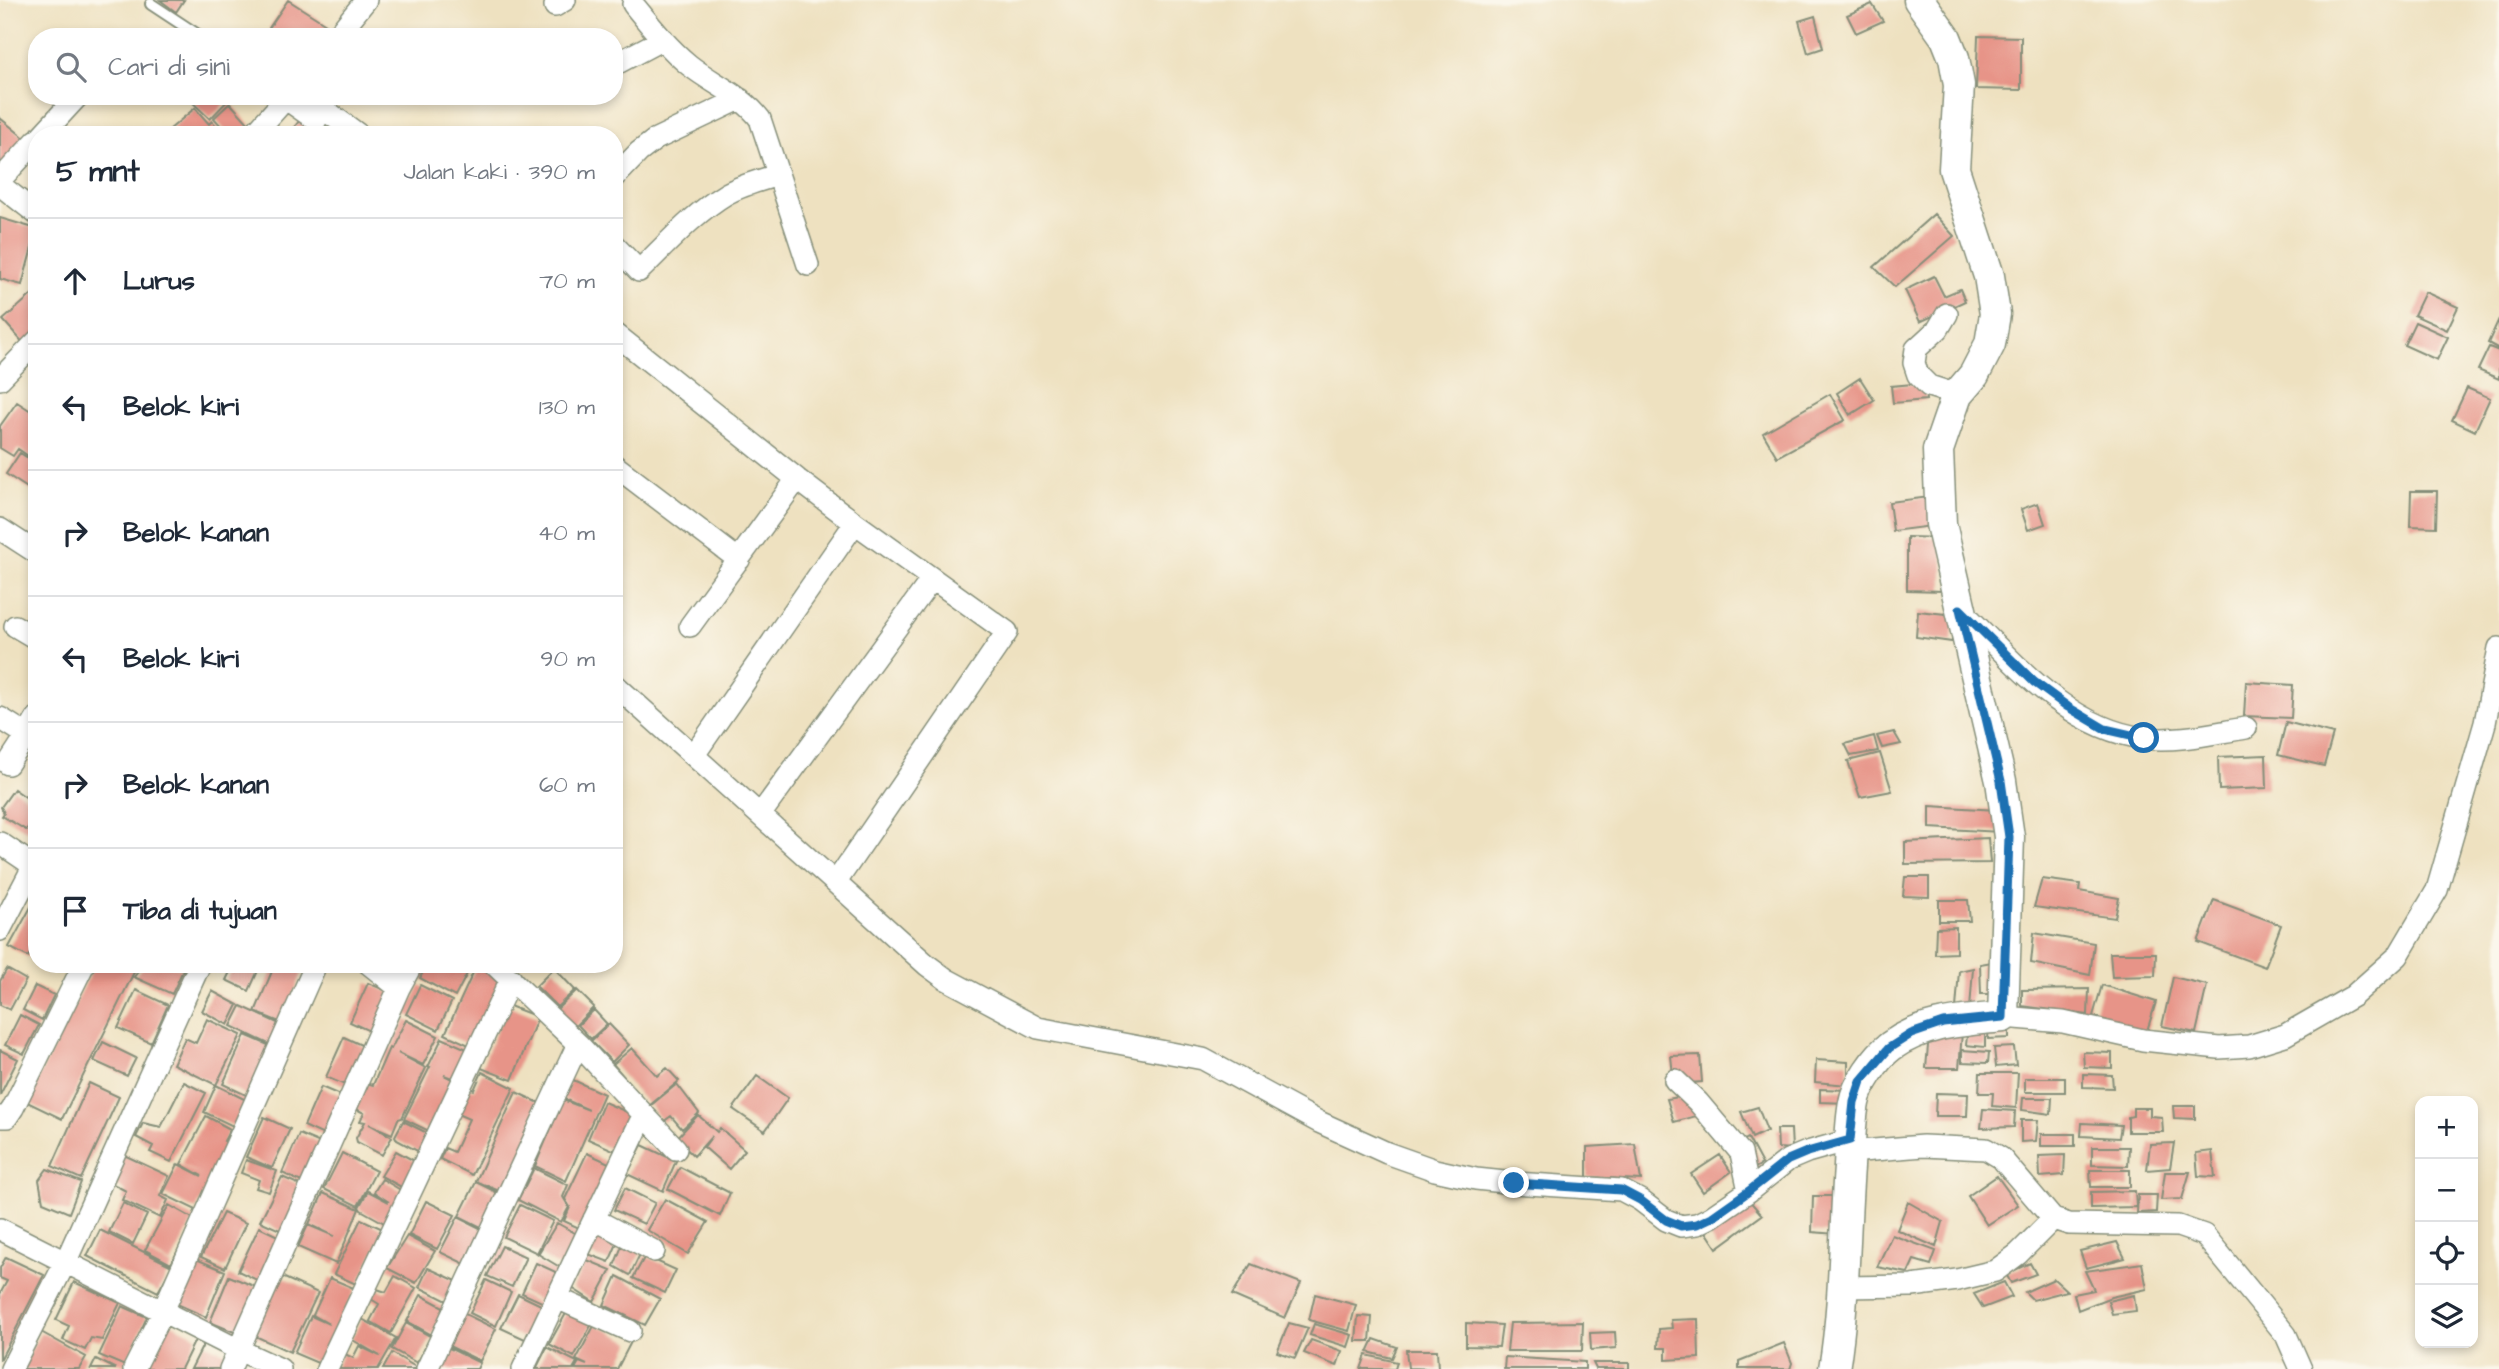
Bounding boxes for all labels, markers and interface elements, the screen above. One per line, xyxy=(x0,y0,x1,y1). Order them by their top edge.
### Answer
search box xyxy=(28,28,623,105)
icon: search xyxy=(52,48,90,86)
text: Cari di sini xyxy=(108,49,230,85)
text: 5 mnt xyxy=(56,151,140,193)
text: Jalan kaki · 390 m xyxy=(404,156,595,188)
icon: ahead xyxy=(56,262,94,300)
text: Lurus xyxy=(123,263,195,299)
text: 70 m xyxy=(539,265,595,297)
icon: left xyxy=(56,388,94,426)
text: Belok kiri xyxy=(123,389,239,425)
text: 130 m xyxy=(539,391,595,423)
icon: right xyxy=(56,514,94,552)
text: Belok kanan xyxy=(123,515,269,551)
text: 40 m xyxy=(538,517,595,549)
icon: left xyxy=(56,640,94,678)
text: Belok kiri xyxy=(123,641,239,677)
text: 90 m xyxy=(540,643,595,675)
route start xyxy=(2128,722,2159,753)
icon: right xyxy=(56,766,94,804)
text: Belok kanan xyxy=(123,767,269,803)
text: 60 m xyxy=(539,769,595,801)
icon: arrive xyxy=(56,892,94,930)
text: Tiba di tujuan xyxy=(123,893,277,929)
map controls xyxy=(2415,1096,2478,1348)
button: + xyxy=(2415,1096,2478,1159)
button: − xyxy=(2415,1159,2478,1222)
route end xyxy=(1498,1167,1529,1198)
button: locate xyxy=(2415,1222,2478,1285)
button: layers xyxy=(2415,1285,2478,1348)

